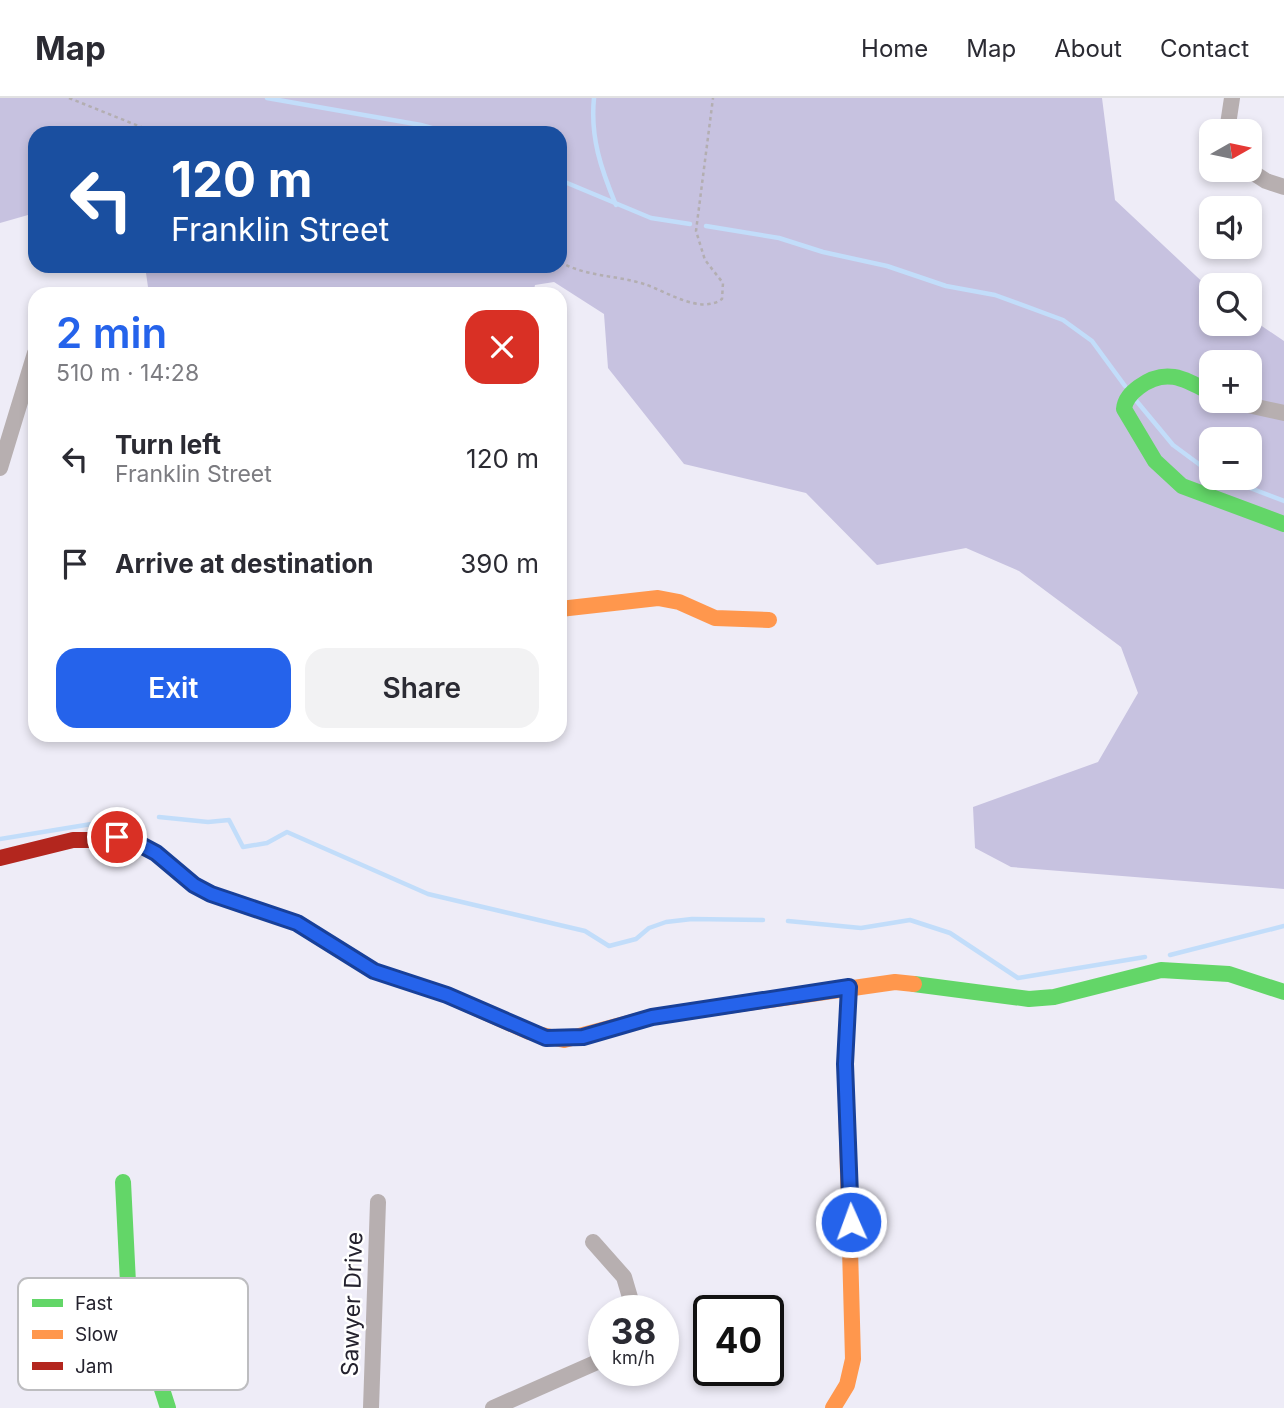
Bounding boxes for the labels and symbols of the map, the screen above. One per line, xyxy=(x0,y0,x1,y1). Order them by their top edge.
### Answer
north arrow xyxy=(1199,119,1262,182)
pin xyxy=(87,807,147,867)
position arrow xyxy=(814,1185,888,1259)
street label: Sawyer Drive xyxy=(335,1231,369,1377)
legend xyxy=(18,1278,248,1390)
text: Fast xyxy=(75,1292,113,1315)
speed limit sign: 40 xyxy=(693,1295,784,1386)
text: Slow xyxy=(75,1323,118,1346)
text: Jam xyxy=(75,1355,113,1378)

